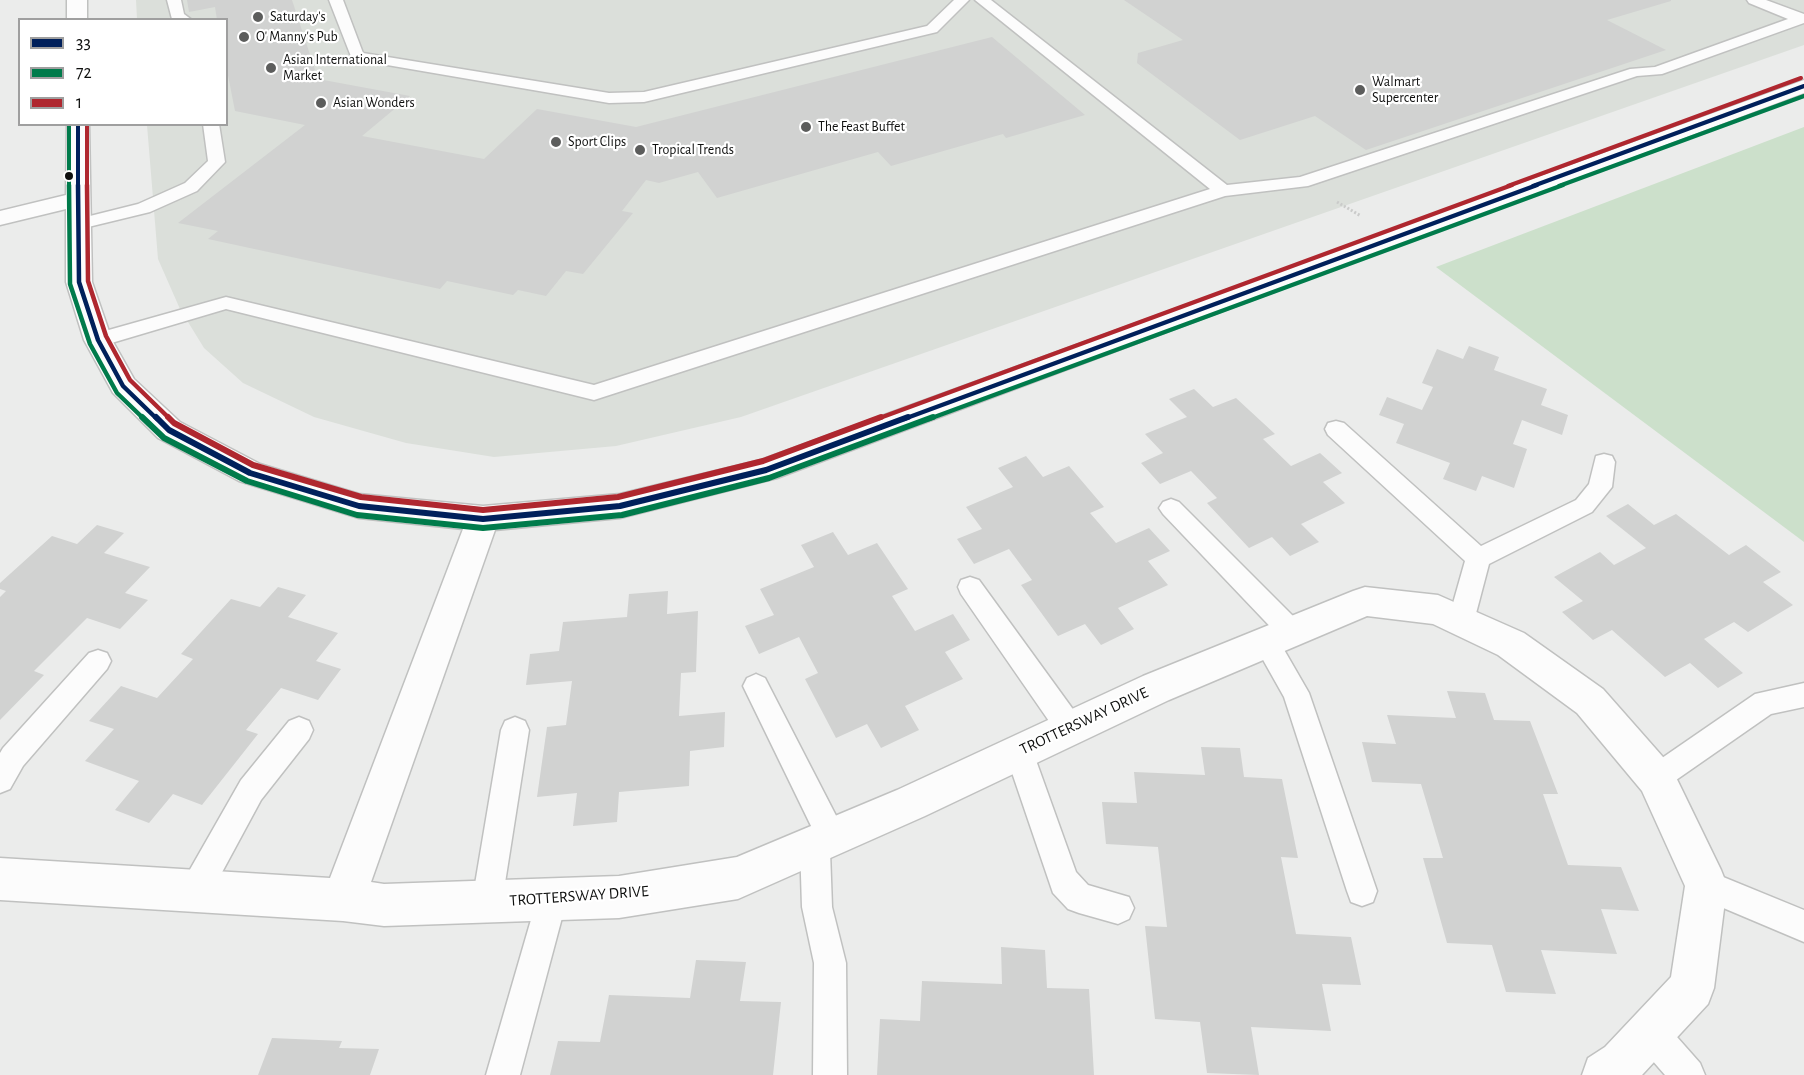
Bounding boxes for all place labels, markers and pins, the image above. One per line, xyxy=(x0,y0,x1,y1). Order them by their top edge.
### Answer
place label: Saturday's xyxy=(270,9,326,25)
marker: Saturday's xyxy=(251,10,265,24)
place label: O' Manny's Pub xyxy=(256,29,338,45)
marker: O' Manny's Pub xyxy=(237,30,251,44)
place label: Asian International Market xyxy=(283,52,387,84)
marker: Asian International Market xyxy=(264,61,278,75)
place label: Walmart Supercenter xyxy=(1372,74,1438,106)
marker: Walmart Supercenter xyxy=(1353,83,1367,97)
place label: Asian Wonders xyxy=(333,95,415,111)
marker: Asian Wonders xyxy=(314,96,328,110)
place label: The Feast Buffet xyxy=(818,119,905,135)
marker: The Feast Buffet xyxy=(799,120,813,134)
place label: Sport Clips xyxy=(568,134,626,150)
marker: Sport Clips xyxy=(549,135,563,149)
place label: Tropical Trends xyxy=(652,142,734,158)
marker: Tropical Trends xyxy=(633,143,647,157)
unlabelled marker xyxy=(63,170,75,182)

